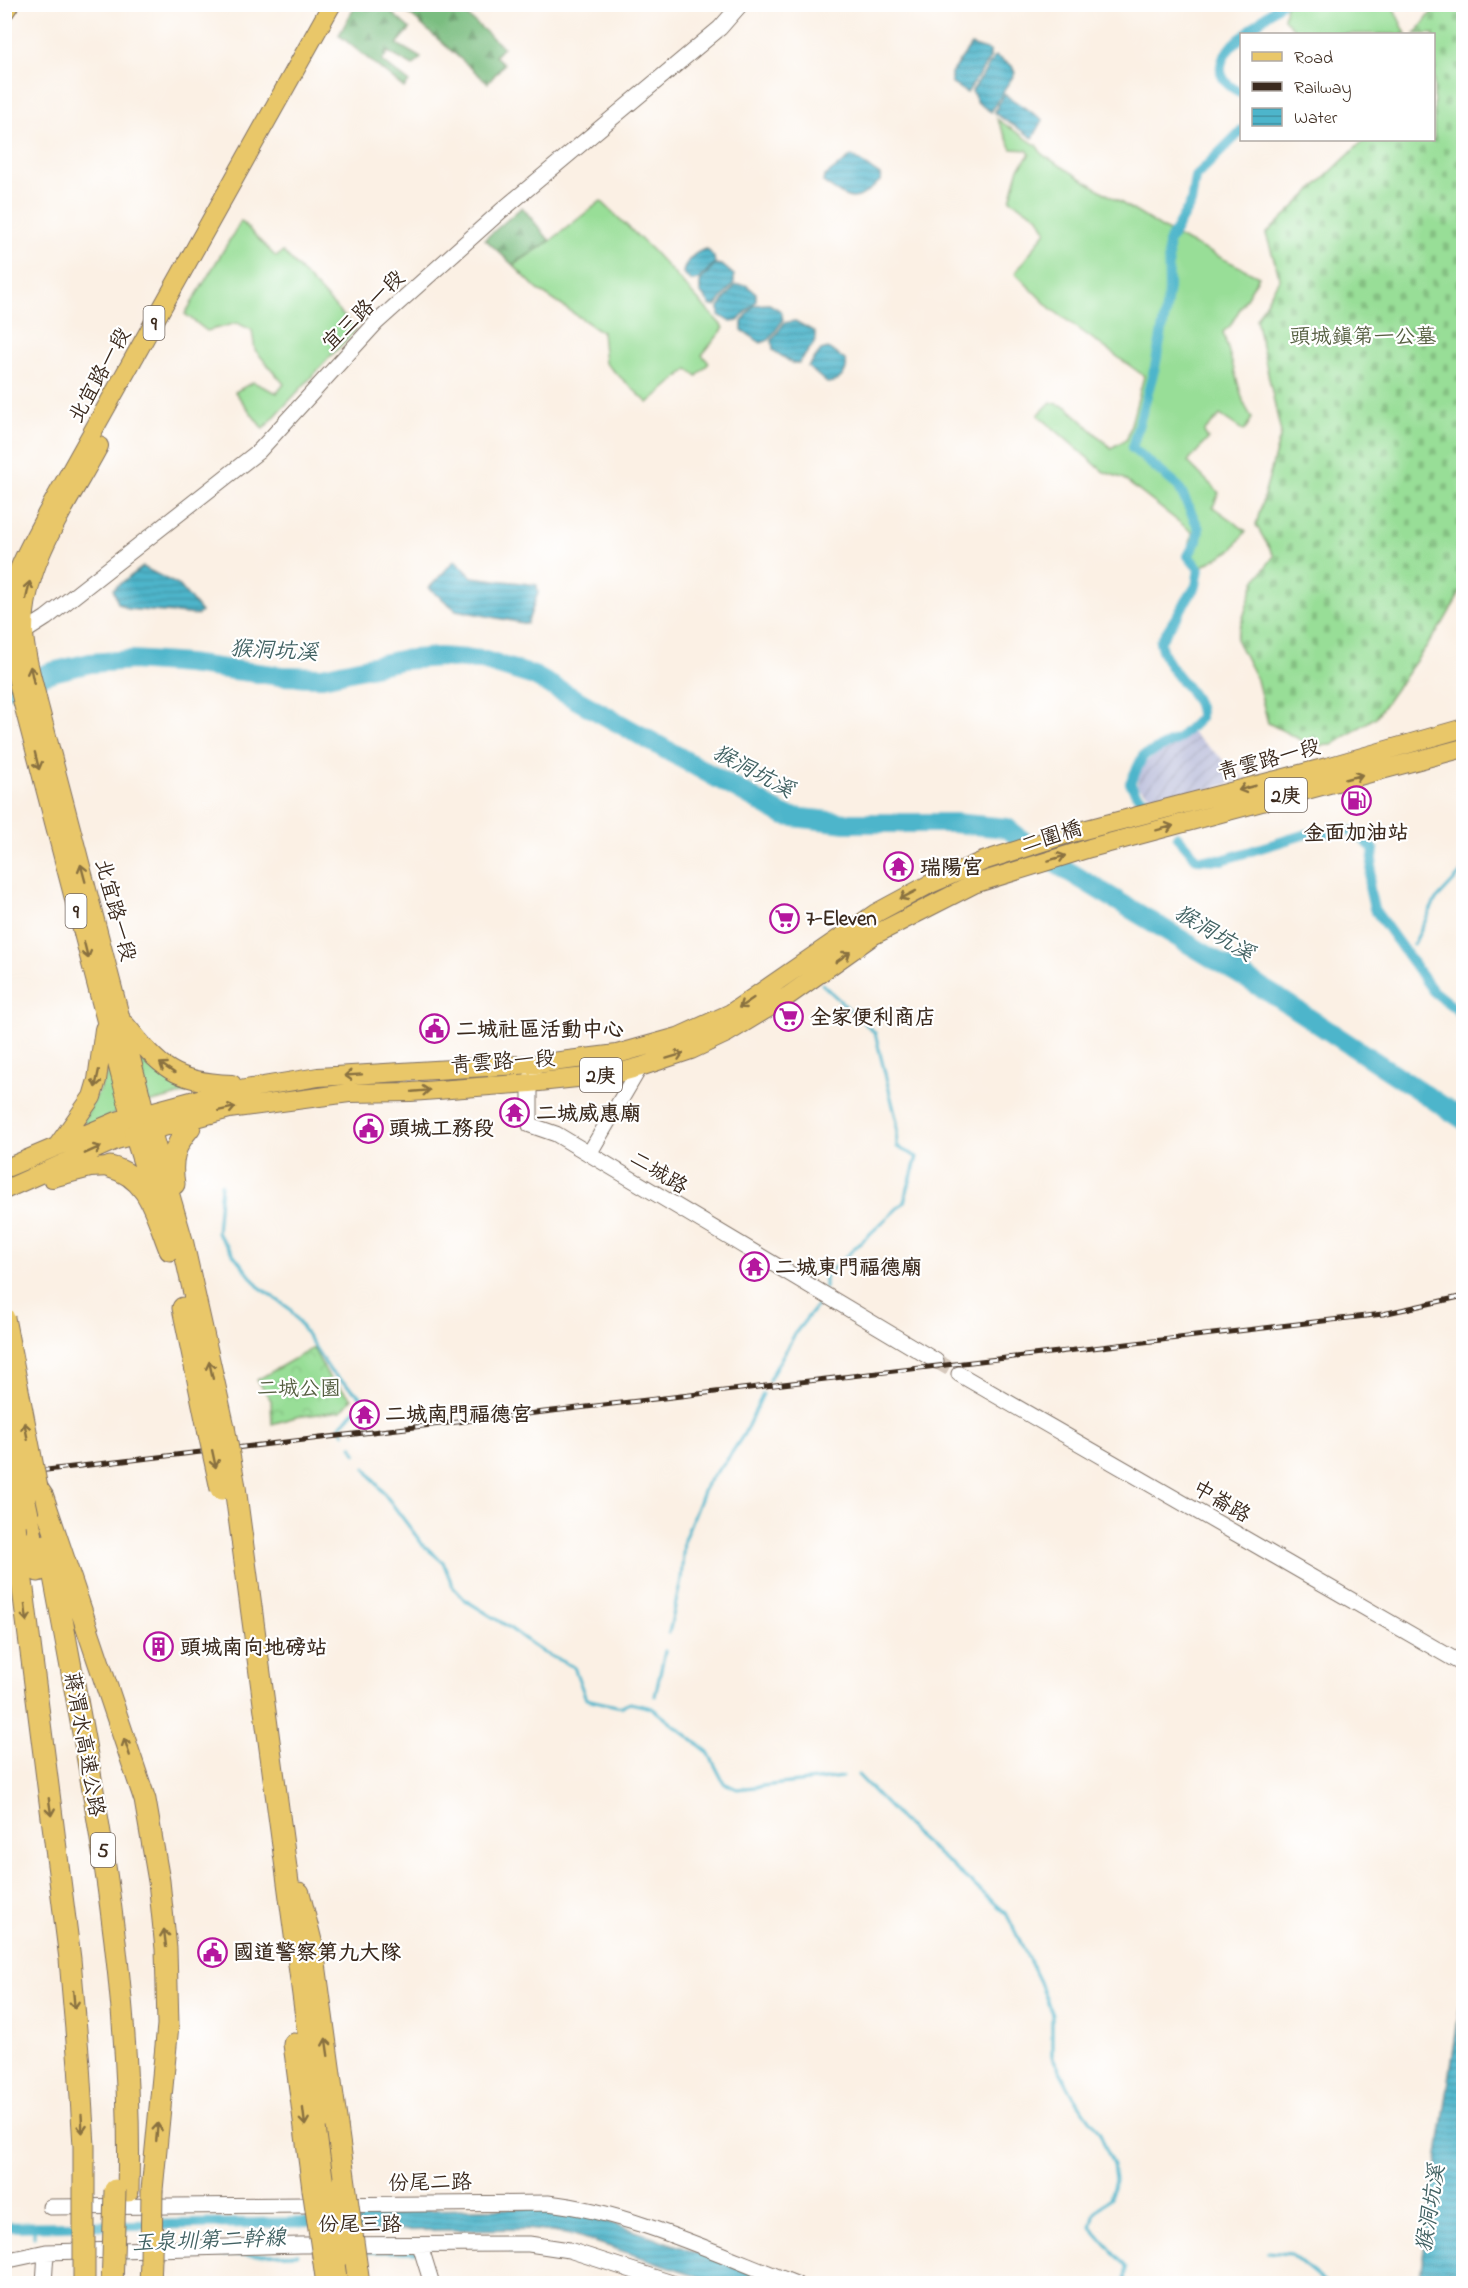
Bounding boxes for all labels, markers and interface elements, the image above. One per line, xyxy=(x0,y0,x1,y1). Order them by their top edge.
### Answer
legend xyxy=(1240,33,1435,141)
text: Road xyxy=(1294,46,1333,72)
text: Railway xyxy=(1294,76,1351,102)
text: Water xyxy=(1294,106,1338,132)
street label: 宜三路一段 xyxy=(316,264,413,359)
road number: 9 xyxy=(144,306,164,340)
street label: 北宜路一段 xyxy=(62,323,139,429)
park label: 頭城鎮第一公墓 xyxy=(1290,323,1437,353)
one-way arrow xyxy=(22,581,34,600)
water label: 猴洞坑溪 xyxy=(229,634,320,670)
one-way arrow xyxy=(26,666,37,685)
street label: 青雲路一段 xyxy=(1215,733,1324,789)
water label: 猴洞坑溪 xyxy=(706,738,800,808)
one-way arrow xyxy=(32,751,44,770)
one-way arrow xyxy=(1344,771,1363,782)
road number: 2庚 xyxy=(1265,778,1307,812)
one-way arrow xyxy=(1238,782,1257,794)
fuel station icon: 金面加油站 xyxy=(1340,785,1372,817)
street label: 二圍橋 xyxy=(1017,814,1086,861)
place label: 金面加油站 xyxy=(1304,819,1409,849)
one-way arrow xyxy=(1156,822,1175,833)
temple icon: 瑞陽宮 xyxy=(883,851,915,883)
one-way arrow xyxy=(1047,852,1066,863)
place label: 瑞陽宮 xyxy=(920,854,983,884)
street label: 北宜路一段 xyxy=(86,856,142,965)
one-way arrow xyxy=(77,864,88,883)
one-way arrow xyxy=(900,889,918,901)
road number: 9 xyxy=(66,894,86,928)
water label: 猴洞坑溪 xyxy=(1167,898,1260,971)
supermarket icon: 7-Eleven xyxy=(769,902,801,934)
place label: 7-Eleven xyxy=(806,905,877,935)
one-way arrow xyxy=(81,940,93,959)
one-way arrow xyxy=(834,951,850,963)
one-way arrow xyxy=(739,997,755,1009)
supermarket icon: 全家便利商店 xyxy=(773,1001,805,1033)
place label: 全家便利商店 xyxy=(810,1004,936,1034)
public building icon: 二城社區活動中心 xyxy=(419,1013,451,1045)
place label: 二城社區活動中心 xyxy=(456,1016,624,1046)
street label: 青雲路一段 xyxy=(450,1044,557,1082)
one-way arrow xyxy=(665,1049,684,1060)
road number: 2庚 xyxy=(580,1058,622,1092)
one-way arrow xyxy=(159,1062,175,1074)
one-way arrow xyxy=(91,1069,102,1089)
one-way arrow xyxy=(343,1070,363,1081)
one-way arrow xyxy=(410,1085,430,1096)
temple icon: 二城威惠廟 xyxy=(499,1097,531,1129)
place label: 二城威惠廟 xyxy=(536,1100,641,1130)
one-way arrow xyxy=(217,1103,236,1115)
public building icon: 頭城工務段 xyxy=(352,1112,384,1144)
place label: 頭城工務段 xyxy=(389,1115,494,1145)
one-way arrow xyxy=(83,1144,102,1155)
street label: 二城路 xyxy=(623,1145,693,1203)
temple icon: 二城東門福德廟 xyxy=(738,1251,770,1283)
place label: 二城東門福德廟 xyxy=(775,1254,922,1284)
one-way arrow xyxy=(205,1361,216,1380)
park label: 二城公園 xyxy=(257,1375,341,1405)
temple icon: 二城南門福德宮 xyxy=(348,1398,380,1430)
place label: 二城南門福德宮 xyxy=(385,1401,532,1431)
one-way arrow xyxy=(20,1422,31,1441)
one-way arrow xyxy=(209,1449,220,1468)
street label: 中崙路 xyxy=(1186,1474,1256,1531)
one-way arrow xyxy=(20,1603,31,1623)
building icon: 頭城南向地磅站 xyxy=(143,1631,175,1663)
place label: 頭城南向地磅站 xyxy=(180,1634,327,1664)
street label: 蔣渭水高速公路 xyxy=(55,1669,111,1819)
one-way arrow xyxy=(121,1738,132,1757)
one-way arrow xyxy=(44,1796,55,1816)
road number: 5 xyxy=(91,1833,115,1867)
one-way arrow xyxy=(159,1928,170,1948)
public building icon: 國道警察第九大隊 xyxy=(196,1936,228,1968)
place label: 國道警察第九大隊 xyxy=(233,1939,401,1969)
one-way arrow xyxy=(69,1990,80,2010)
one-way arrow xyxy=(321,2038,332,2057)
one-way arrow xyxy=(298,2107,309,2127)
one-way arrow xyxy=(77,2113,88,2133)
one-way arrow xyxy=(152,2123,163,2142)
water label: 猴洞坑溪 xyxy=(1409,2162,1455,2254)
street label: 份尾二路 xyxy=(388,2168,472,2200)
street label: 份尾三路 xyxy=(318,2211,402,2241)
water label: 玉泉圳第二幹線 xyxy=(132,2223,288,2261)

